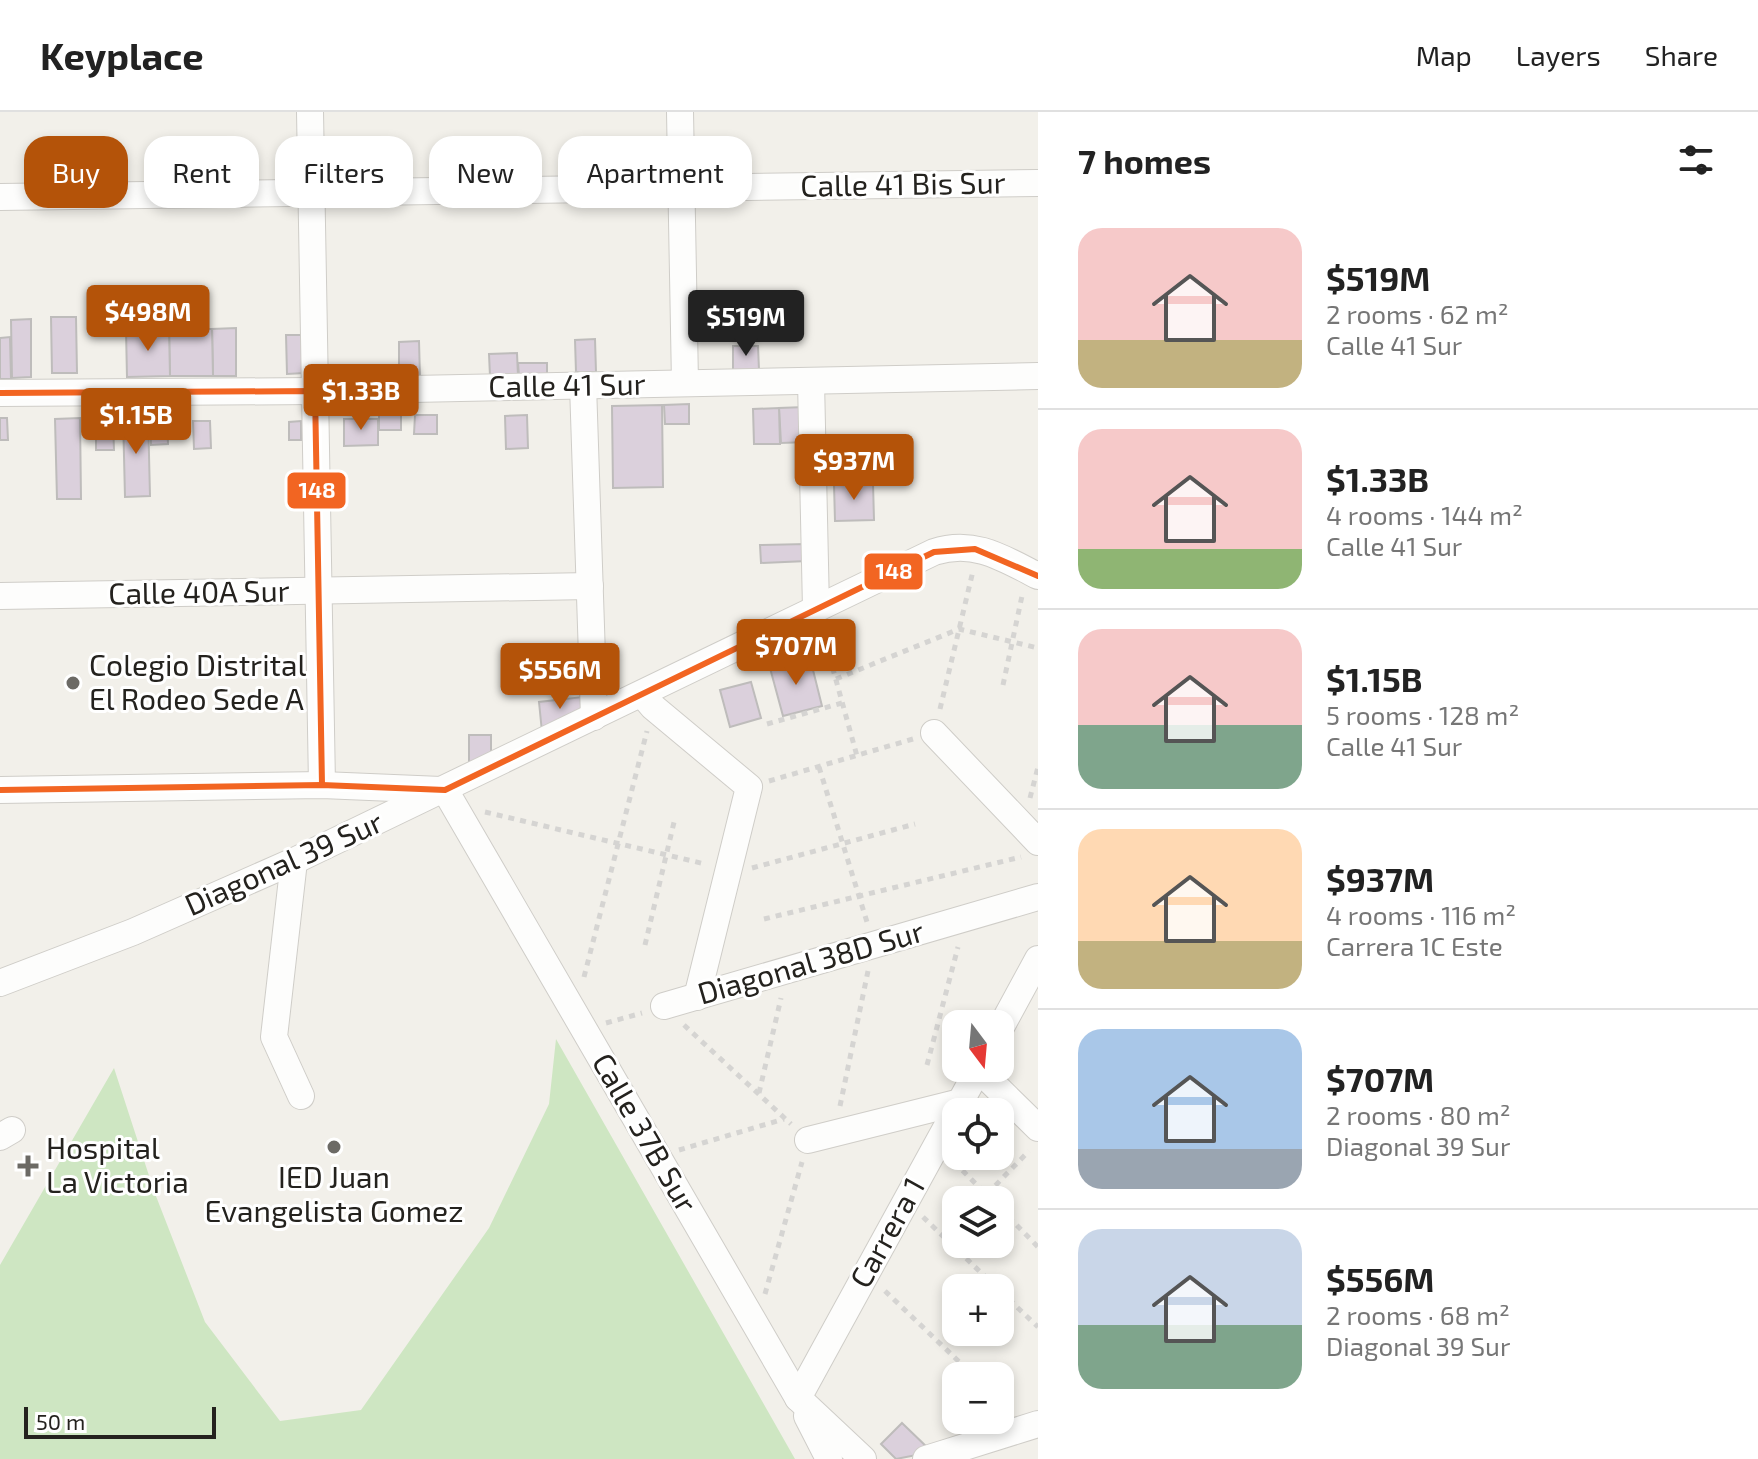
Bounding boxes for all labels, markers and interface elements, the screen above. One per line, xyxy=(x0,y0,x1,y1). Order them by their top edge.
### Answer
text: Keyplace xyxy=(40,32,204,78)
text: Map xyxy=(1416,38,1472,72)
text: Layers xyxy=(1516,38,1601,72)
text: Share xyxy=(1645,38,1718,72)
chip: Buy xyxy=(24,136,128,208)
chip: Rent xyxy=(144,136,259,208)
chip: Filters xyxy=(275,136,413,208)
chip: New xyxy=(429,136,542,208)
chip: Apartment xyxy=(558,136,752,208)
icon: filters xyxy=(1674,138,1718,182)
text: 7 homes xyxy=(1078,140,1211,181)
street label: Calle 41 Bis Sur xyxy=(800,163,1006,203)
text: $519M xyxy=(1326,257,1430,298)
icon: home xyxy=(1142,260,1238,356)
pin: $498M xyxy=(92,285,204,353)
pin: $519M xyxy=(690,290,802,358)
text: $498M xyxy=(105,295,191,326)
text: 2 rooms · 62 m² xyxy=(1326,298,1509,329)
text: $519M xyxy=(706,300,786,331)
text: Calle 41 Sur xyxy=(1326,329,1462,360)
pin: $1.33B xyxy=(296,364,426,432)
street label: Calle 41 Sur xyxy=(488,365,646,403)
text: $1.33B xyxy=(322,374,400,405)
pin: $1.15B xyxy=(71,388,201,456)
text: $1.15B xyxy=(99,398,173,429)
pin: $937M xyxy=(798,434,910,502)
text: $937M xyxy=(813,444,895,475)
text: $1.33B xyxy=(1326,458,1429,499)
icon: home xyxy=(1142,461,1238,557)
line badge: 148 xyxy=(286,471,347,510)
text: 148 xyxy=(298,476,336,502)
text: 4 rooms · 144 m² xyxy=(1326,499,1523,530)
text: Calle 41 Sur xyxy=(1326,530,1462,561)
line badge: 148 xyxy=(863,552,924,591)
text: 148 xyxy=(875,557,913,583)
street label: Calle 40A Sur xyxy=(108,571,290,611)
pin: $707M xyxy=(740,619,852,687)
text: $707M xyxy=(755,629,837,660)
pin: $556M xyxy=(504,643,616,711)
place label: Colegio Distrital El Rodeo Sede A xyxy=(89,646,306,716)
text: $556M xyxy=(519,653,601,684)
text: $1.15B xyxy=(1326,658,1422,699)
icon: home xyxy=(1142,661,1238,757)
marker: Colegio Distrital El Rodeo Sede A xyxy=(64,674,82,692)
text: 5 rooms · 128 m² xyxy=(1326,699,1519,730)
text: Calle 41 Sur xyxy=(1326,730,1462,761)
street label: Diagonal 39 Sur xyxy=(179,802,388,922)
text: $937M xyxy=(1326,858,1434,899)
icon: home xyxy=(1142,861,1238,957)
text: 4 rooms · 116 m² xyxy=(1326,899,1516,930)
street label: Diagonal 38D Sur xyxy=(693,912,928,1011)
text: Carrera 1C Este xyxy=(1326,930,1503,961)
north arrow xyxy=(942,1010,1014,1082)
map controls xyxy=(942,1010,1014,1434)
street label: Calle 37B Sur xyxy=(586,1046,706,1218)
text: $707M xyxy=(1326,1058,1434,1099)
icon: home xyxy=(1142,1061,1238,1157)
button: locate xyxy=(942,1098,1014,1170)
text: 2 rooms · 80 m² xyxy=(1326,1099,1511,1130)
place label: Hospital La Victoria xyxy=(46,1129,189,1199)
text: Diagonal 39 Sur xyxy=(1326,1130,1510,1161)
marker: IED Juan Evangelista Gomez xyxy=(325,1138,343,1156)
marker: Hospital La Victoria xyxy=(17,1155,39,1177)
place label: IED Juan Evangelista Gomez xyxy=(205,1158,463,1228)
street label: Carrera 1 xyxy=(841,1171,931,1293)
button: layers xyxy=(942,1186,1014,1258)
text: $556M xyxy=(1326,1258,1434,1299)
icon: home xyxy=(1142,1261,1238,1357)
button: + xyxy=(942,1274,1014,1346)
text: 2 rooms · 68 m² xyxy=(1326,1299,1510,1330)
text: Diagonal 39 Sur xyxy=(1326,1330,1510,1361)
button: − xyxy=(942,1362,1014,1434)
scale bar xyxy=(24,1403,216,1439)
text: 50 m xyxy=(36,1408,85,1434)

